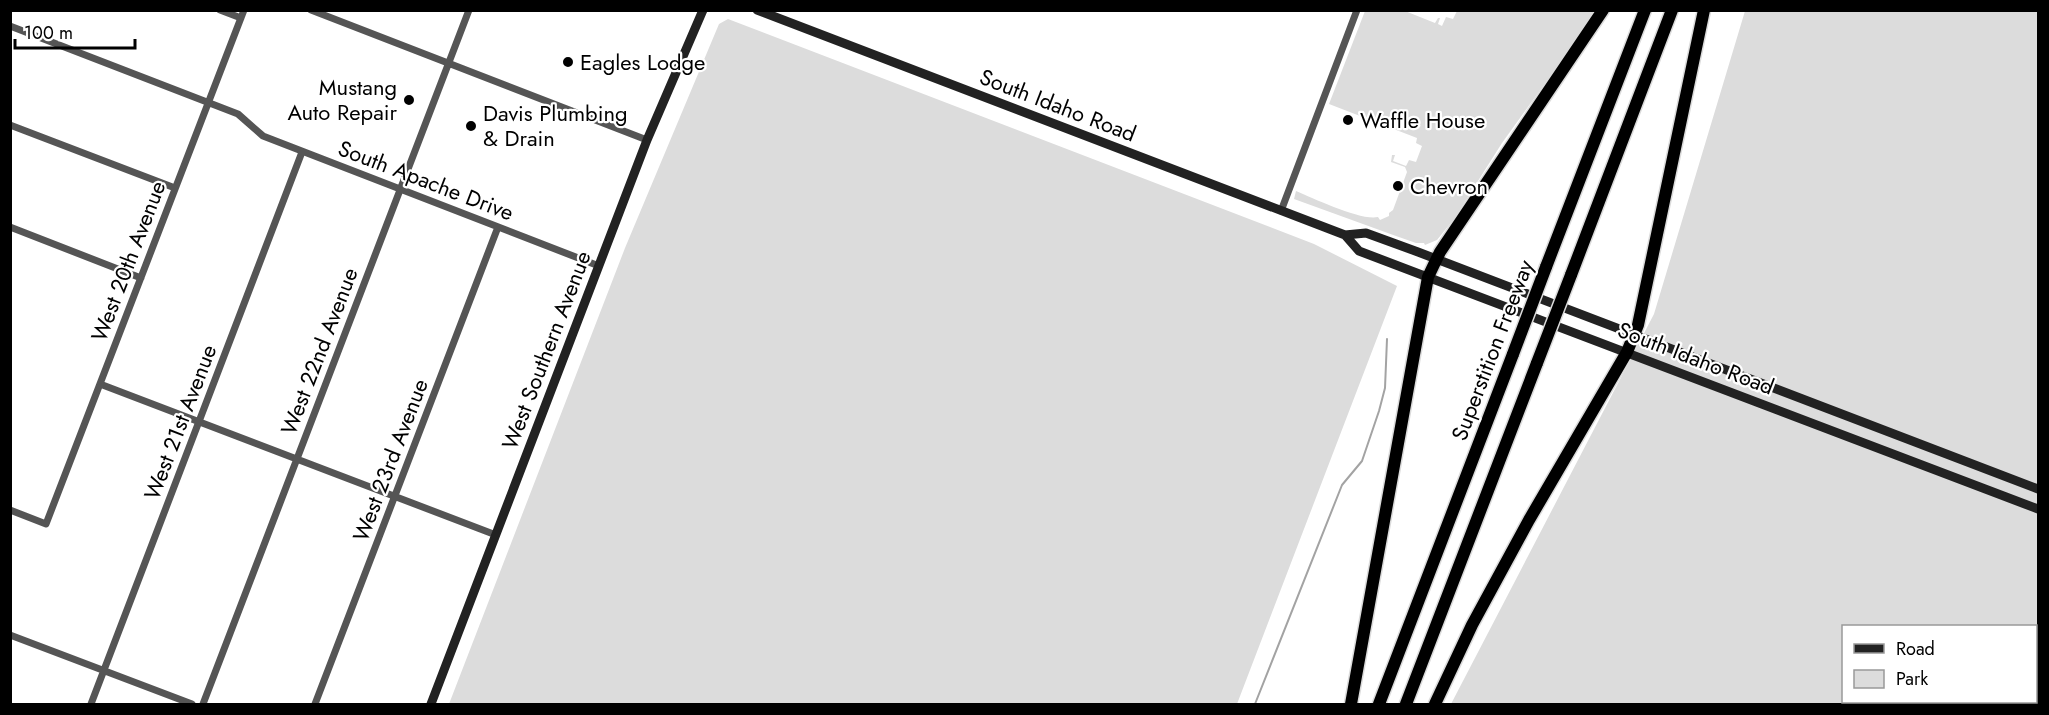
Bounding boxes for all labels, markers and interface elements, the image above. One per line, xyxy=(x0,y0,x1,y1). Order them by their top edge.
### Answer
scale bar xyxy=(15,12,135,50)
text: 100 m xyxy=(24,20,73,46)
place label: Eagles Lodge xyxy=(580,46,705,78)
marker: Eagles Lodge xyxy=(561,55,575,69)
street label: South Idaho Road xyxy=(975,60,1141,150)
place label: Mustang Auto Repair xyxy=(287,71,397,128)
marker: Mustang Auto Repair xyxy=(402,93,416,107)
place label: Davis Plumbing & Drain xyxy=(483,97,627,154)
place label: Waffle House xyxy=(1360,104,1485,136)
marker: Waffle House xyxy=(1341,113,1355,127)
marker: Davis Plumbing & Drain xyxy=(464,119,478,133)
street label: South Apache Drive xyxy=(334,132,518,228)
place label: Chevron xyxy=(1410,170,1488,202)
street label: West 20th Avenue xyxy=(83,176,173,346)
marker: Chevron xyxy=(1391,179,1405,193)
street label: West Southern Avenue xyxy=(493,246,599,454)
street label: Superstition Freeway xyxy=(1443,255,1541,445)
street label: West 22nd Avenue xyxy=(272,263,366,439)
street label: South Idaho Road xyxy=(1613,313,1779,403)
street label: West 21st Avenue xyxy=(136,340,224,504)
street label: West 23rd Avenue xyxy=(344,374,436,546)
legend xyxy=(1842,625,2037,703)
text: Road xyxy=(1896,636,1935,662)
text: Park xyxy=(1896,666,1928,692)

